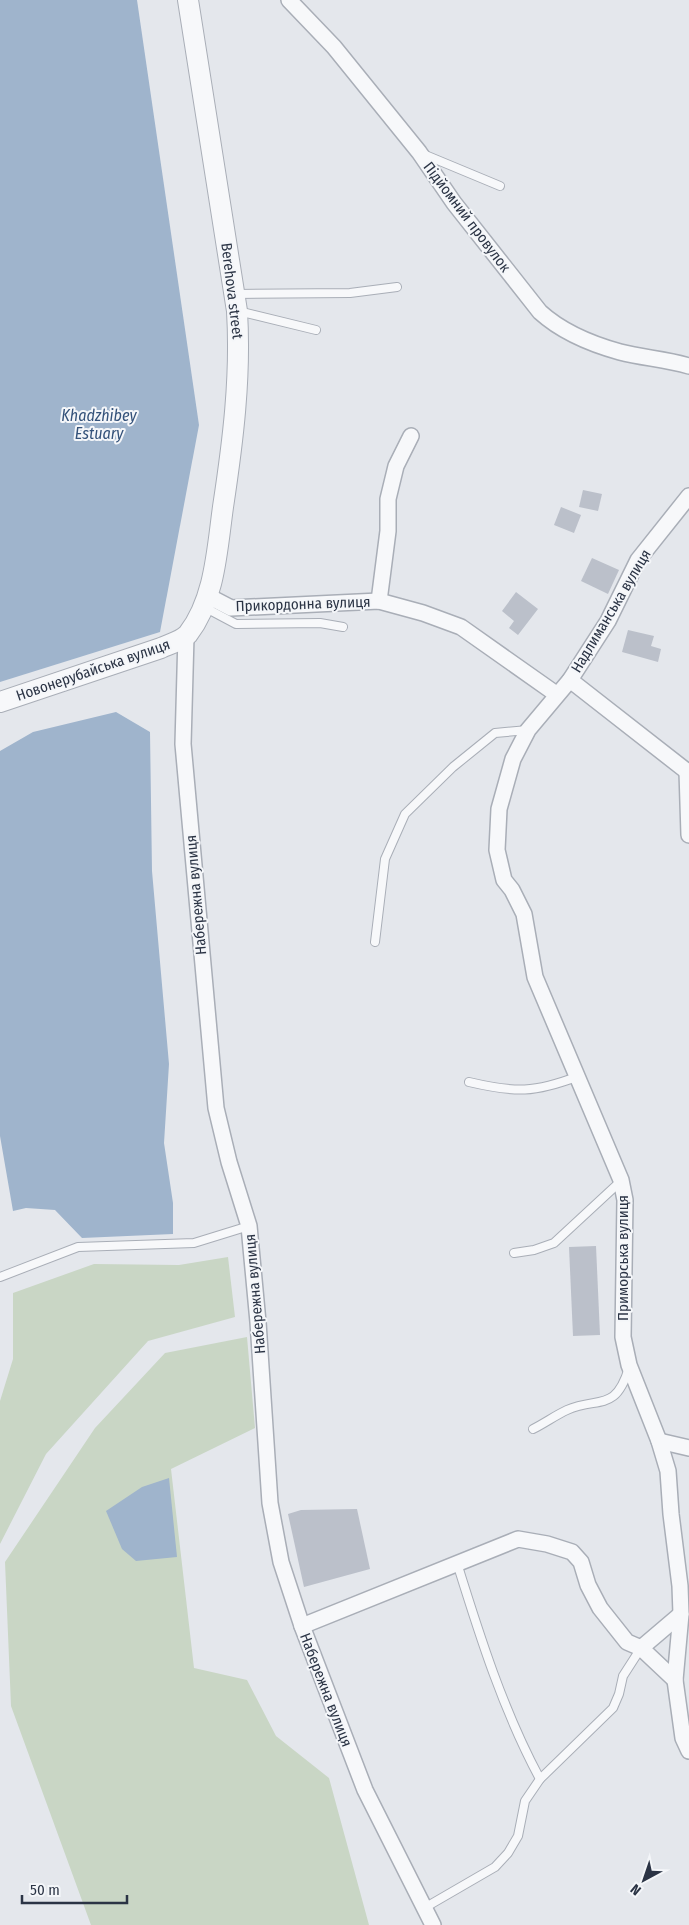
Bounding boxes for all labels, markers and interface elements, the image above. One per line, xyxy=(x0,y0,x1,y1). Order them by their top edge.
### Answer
street label: Підйомний провулок xyxy=(420,158,514,276)
street label: Berehova street xyxy=(217,242,247,340)
water label: Khadzhibey Estuary xyxy=(61,406,138,443)
street label: Надлиманська вулиця xyxy=(567,546,655,676)
street label: Прикордонна вулиця xyxy=(235,593,371,615)
street label: Новонерубайська вулиця xyxy=(14,635,172,705)
street label: Набережна вулиця xyxy=(182,834,210,956)
street label: Приморська вулиця xyxy=(614,1195,632,1321)
street label: Набережна вулиця xyxy=(241,1233,269,1355)
street label: Набережна вулиця xyxy=(296,1631,356,1749)
north arrow xyxy=(619,1855,669,1905)
scale bar xyxy=(22,1872,128,1904)
text: N xyxy=(627,1880,645,1899)
text: 50 m xyxy=(30,1881,60,1899)

